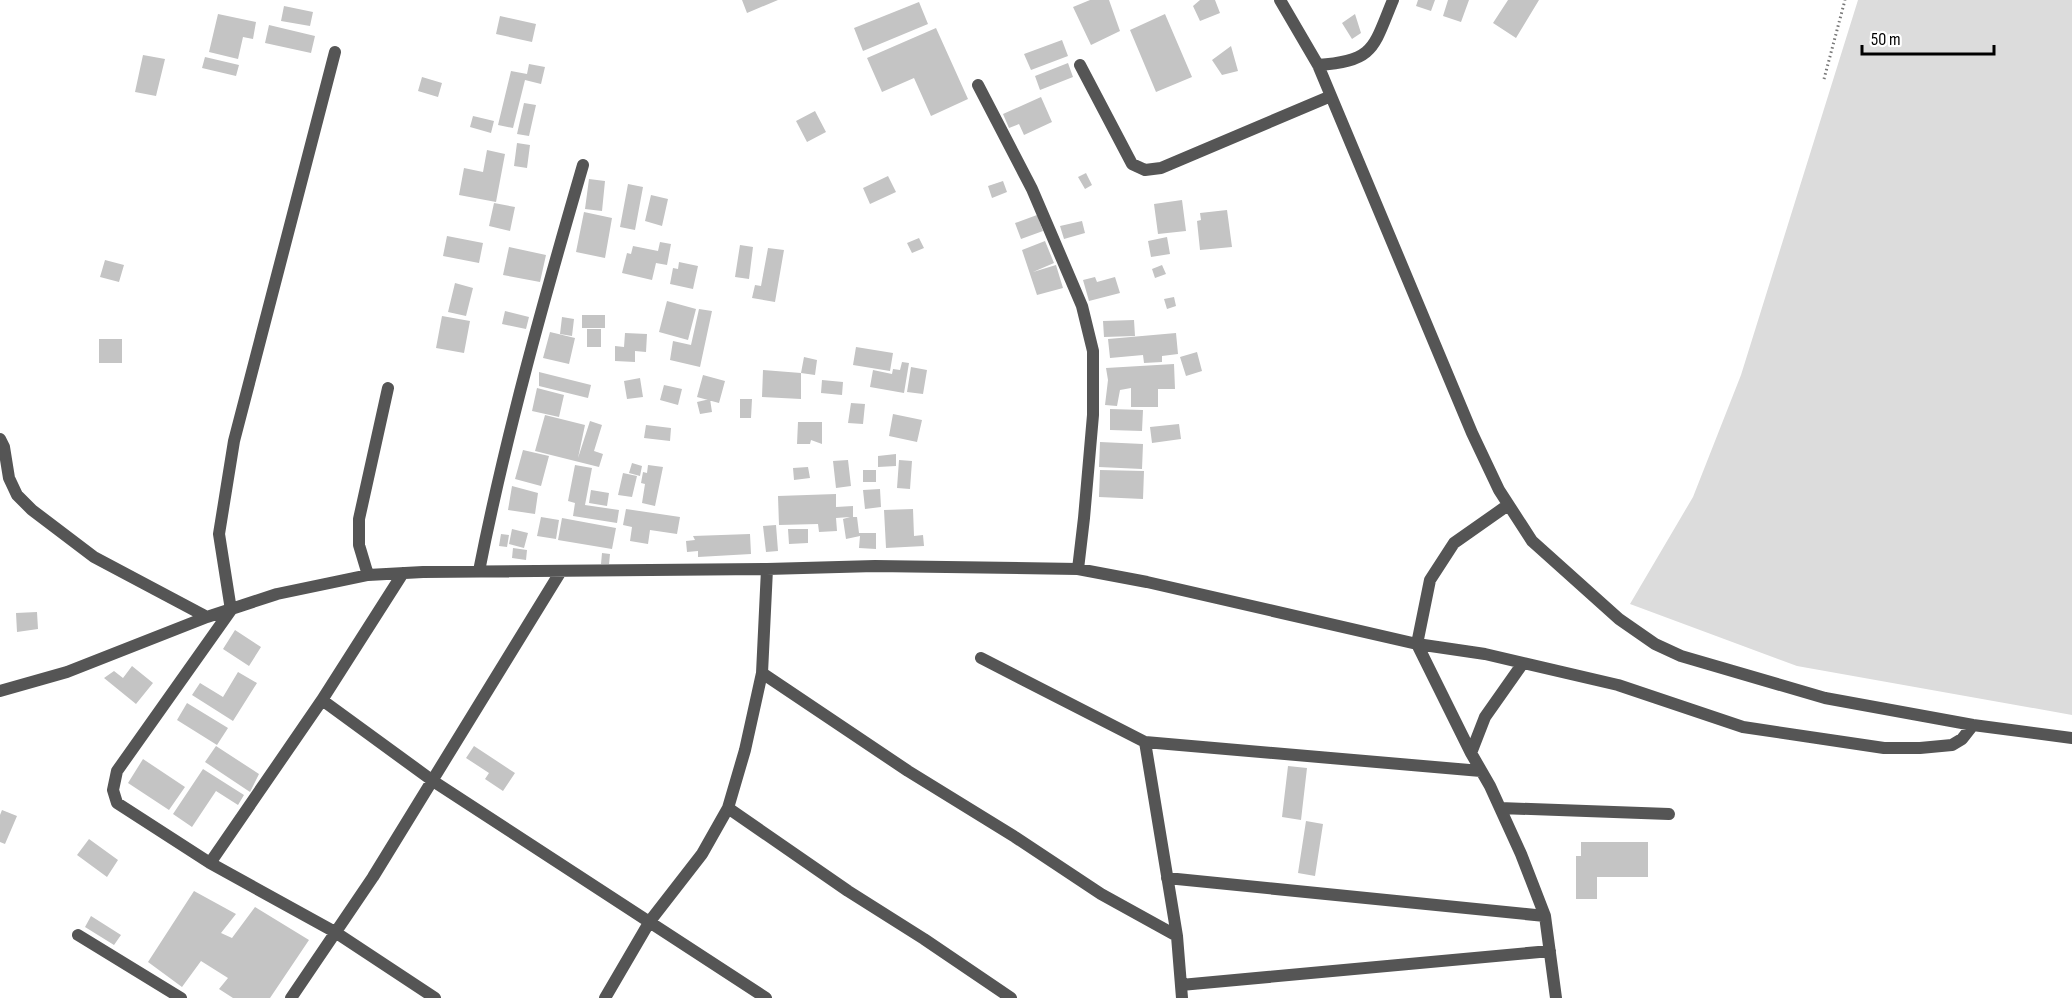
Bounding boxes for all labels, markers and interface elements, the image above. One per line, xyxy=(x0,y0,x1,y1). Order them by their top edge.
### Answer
scale bar xyxy=(1862,18,1994,56)
text: 50 m xyxy=(1871,29,1901,50)

